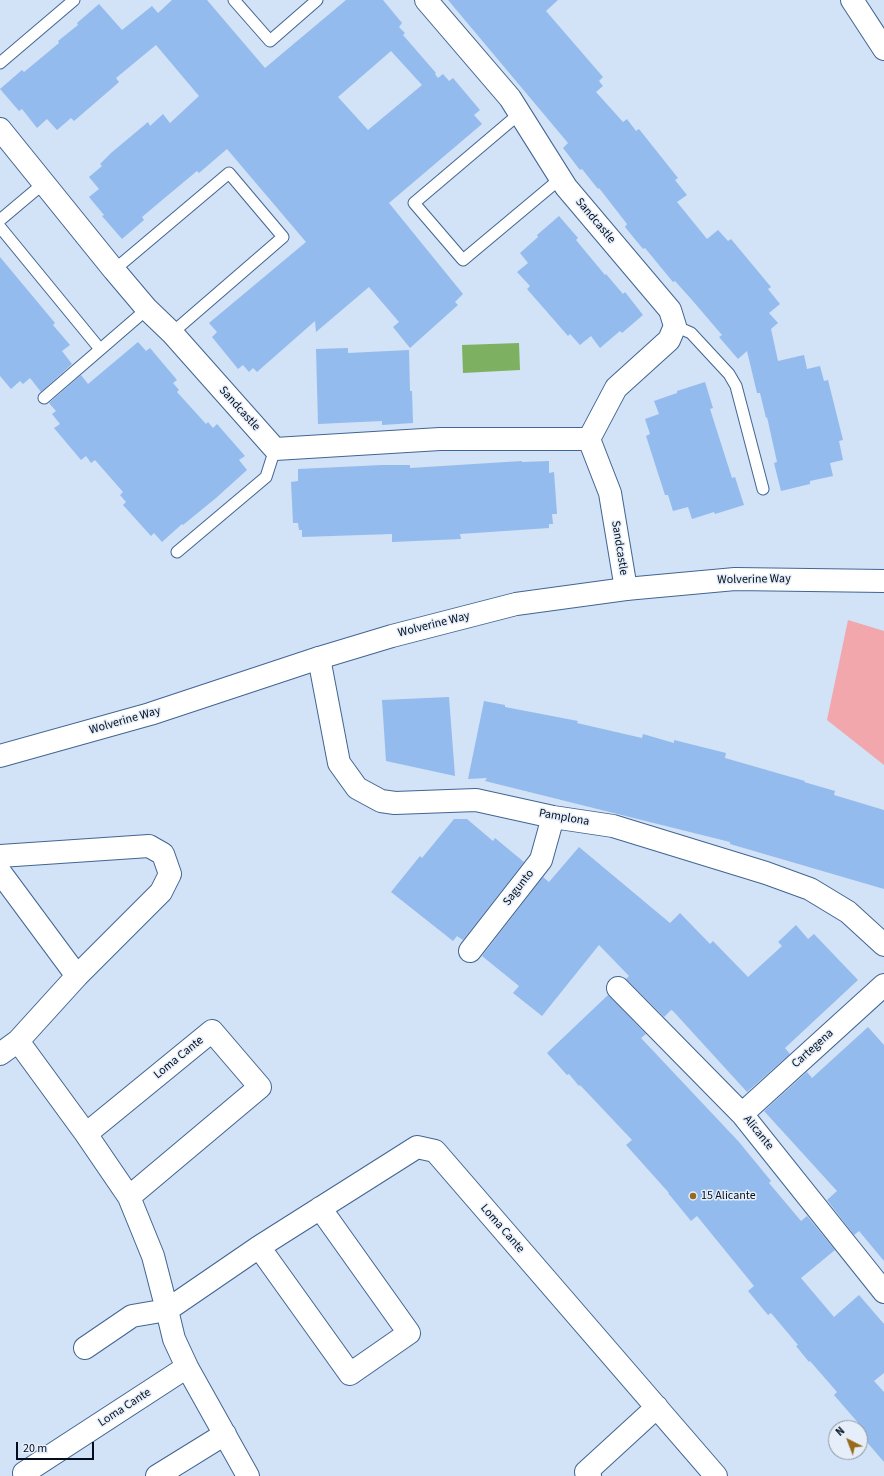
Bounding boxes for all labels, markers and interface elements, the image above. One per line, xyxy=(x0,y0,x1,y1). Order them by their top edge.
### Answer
street label: Sandcastle xyxy=(572,195,618,247)
street label: Sandcastle xyxy=(215,384,263,434)
street label: Sandcastle xyxy=(608,520,630,576)
street label: Wolverine Way xyxy=(717,572,791,588)
street label: Wolverine Way xyxy=(397,609,471,641)
street label: Wolverine Way xyxy=(88,704,162,738)
street label: Pamplona xyxy=(538,806,590,830)
street label: Sagunto xyxy=(500,867,538,909)
street label: Cartegena xyxy=(789,1027,837,1071)
street label: Loma Cante xyxy=(151,1034,207,1082)
street label: Alicante xyxy=(740,1113,776,1153)
place label: 15 Alicante xyxy=(701,1189,756,1203)
marker: 15 Alicante xyxy=(688,1191,698,1201)
street label: Loma Cante xyxy=(477,1202,527,1256)
street label: Loma Cante xyxy=(96,1386,154,1430)
north arrow xyxy=(828,1420,868,1460)
text: N xyxy=(833,1423,848,1439)
scale bar xyxy=(18,1434,96,1460)
text: 20 m xyxy=(23,1440,47,1457)

